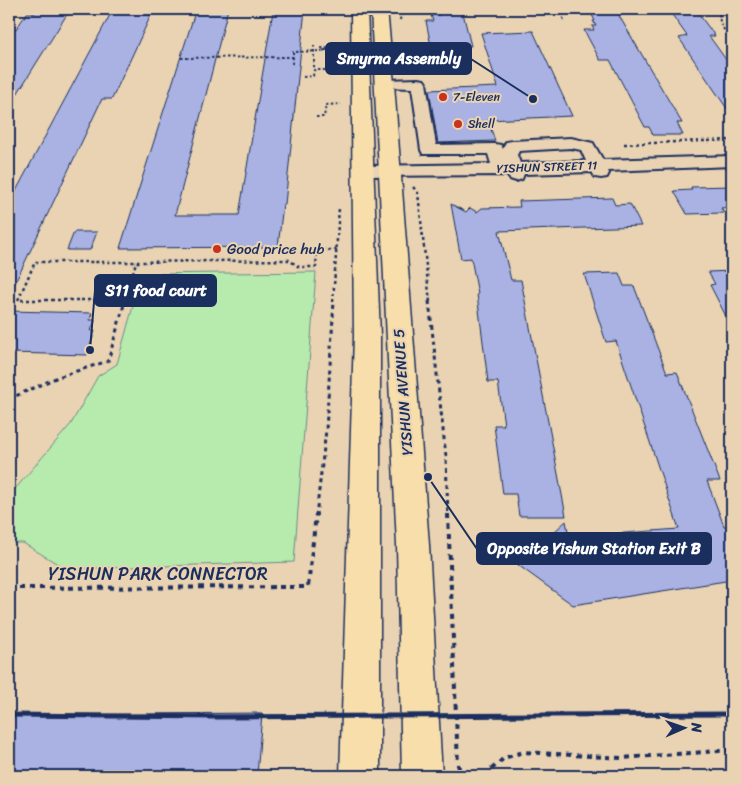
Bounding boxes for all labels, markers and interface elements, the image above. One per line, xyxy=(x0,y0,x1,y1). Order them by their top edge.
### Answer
callout: Smyrna Assembly xyxy=(326,43,471,74)
text: Smyrna Assembly xyxy=(336,44,462,73)
place label: 7-Eleven xyxy=(453,86,500,108)
marker: 7-Eleven xyxy=(437,91,449,103)
place label: Shell xyxy=(468,113,495,135)
marker: Shell xyxy=(452,118,464,130)
street label: YISHUN STREET 11 xyxy=(496,154,598,180)
place label: Good price hub xyxy=(227,236,325,262)
marker: Good price hub xyxy=(211,243,223,255)
callout: S11 food court xyxy=(95,275,216,306)
text: S11 food court xyxy=(104,276,207,305)
street label: YISHUN AVENUE 5 xyxy=(386,328,420,456)
callout: Opposite Yishun Station Exit B xyxy=(477,533,711,564)
text: Opposite Yishun Station Exit B xyxy=(486,534,702,563)
street label: YISHUN PARK CONNECTOR xyxy=(48,558,268,590)
north arrow xyxy=(658,702,708,752)
text: N xyxy=(684,721,709,733)

